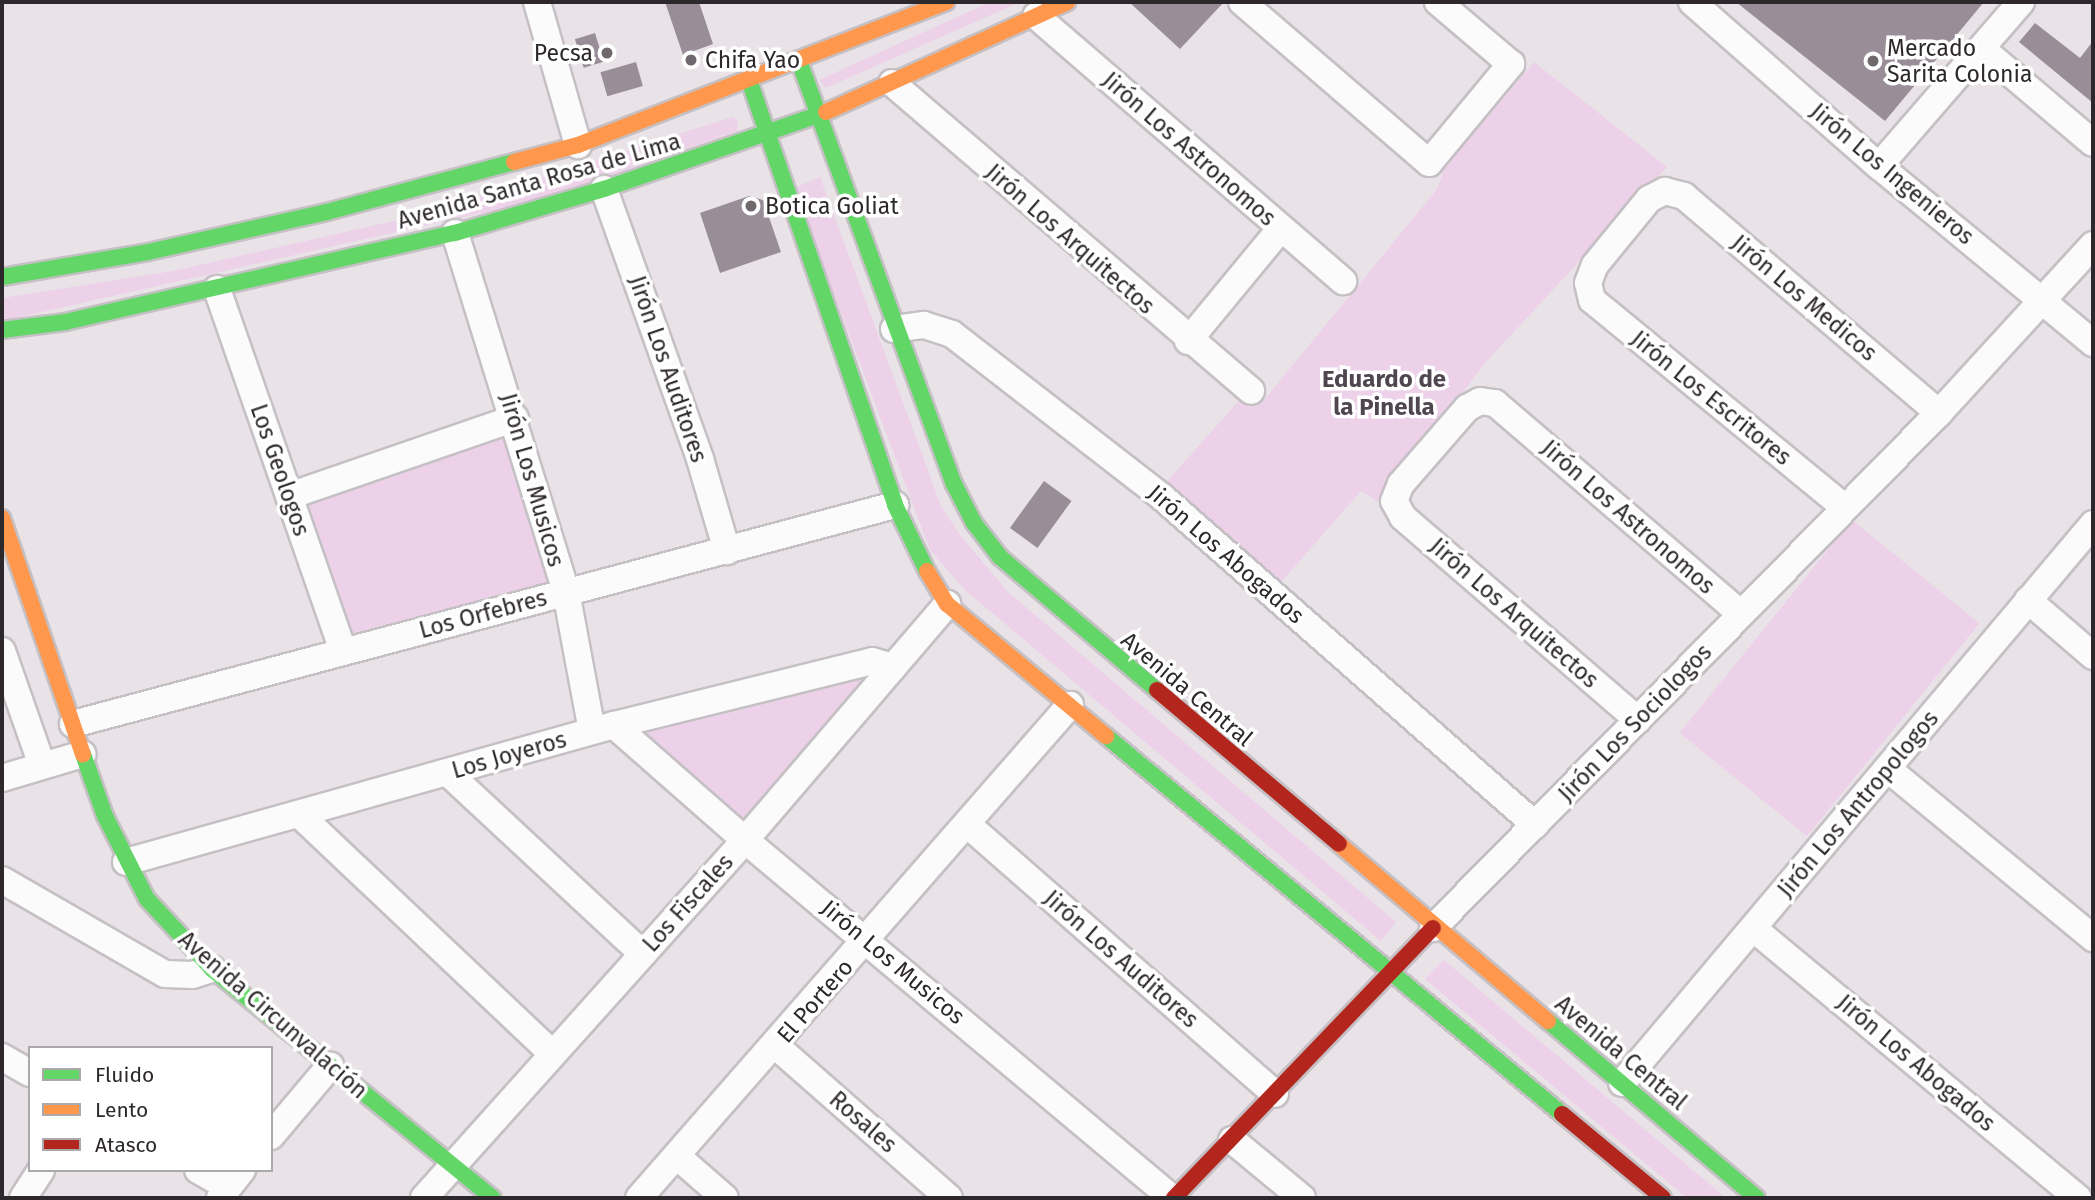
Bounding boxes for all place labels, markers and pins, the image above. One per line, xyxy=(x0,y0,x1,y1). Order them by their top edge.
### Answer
place label: Mercado Sarita Colonia xyxy=(1887,34,2033,88)
place label: Pecsa xyxy=(534,39,593,67)
marker: Pecsa xyxy=(599,45,615,61)
place label: Chifa Yao xyxy=(705,46,800,74)
marker: Chifa Yao xyxy=(683,52,699,68)
marker: Mercado Sarita Colonia xyxy=(1865,53,1881,69)
place label: Botica Goliat xyxy=(765,192,899,220)
marker: Botica Goliat xyxy=(743,198,759,214)

